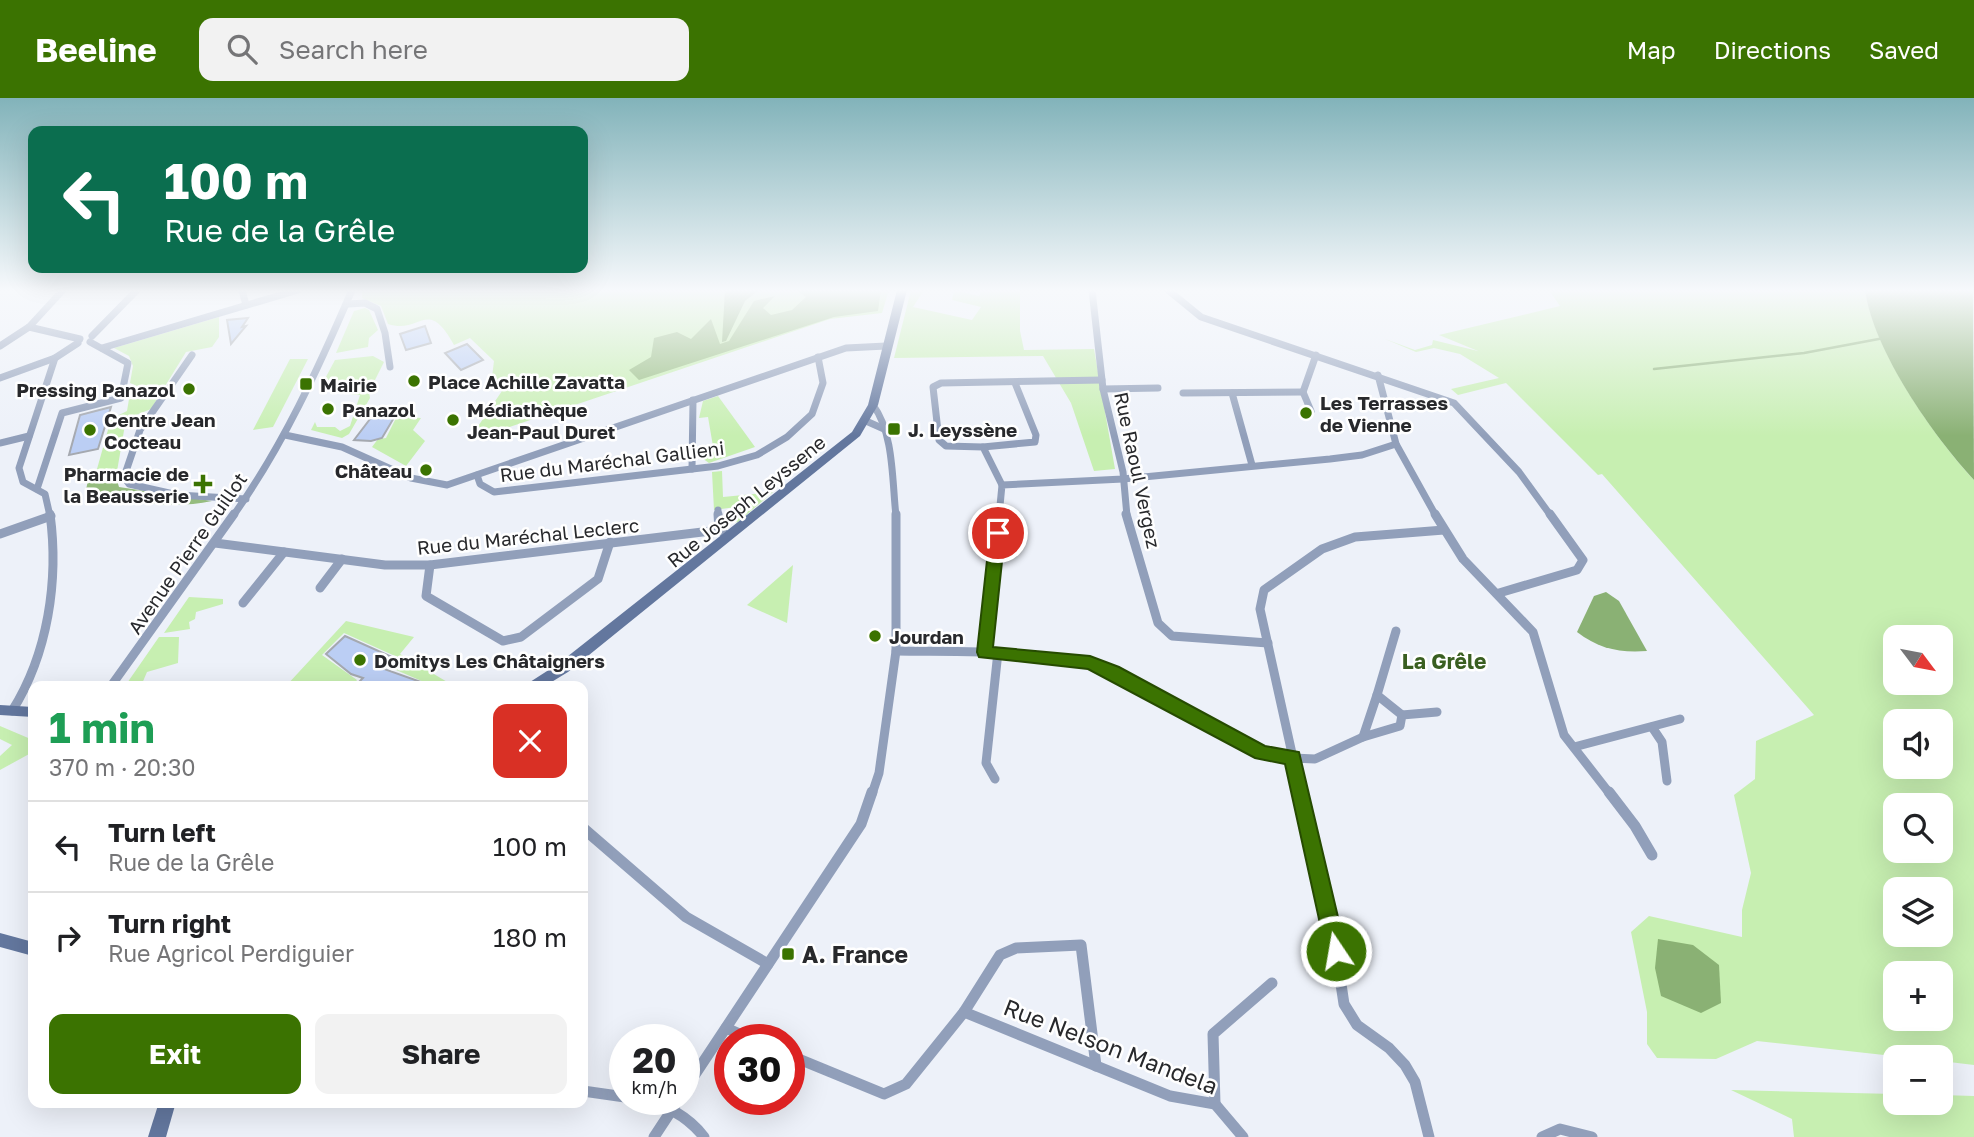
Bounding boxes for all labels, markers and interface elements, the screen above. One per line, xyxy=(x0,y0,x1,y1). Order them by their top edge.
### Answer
search box xyxy=(199,18,689,81)
text: Beeline xyxy=(35,30,157,69)
icon: search xyxy=(223,30,261,68)
text: Search here xyxy=(279,34,428,65)
text: Map xyxy=(1627,35,1676,64)
text: Directions xyxy=(1714,35,1831,64)
text: Saved xyxy=(1869,35,1939,64)
text: 100 m xyxy=(164,151,308,210)
icon: left xyxy=(49,154,140,245)
text: Rue de la Grêle xyxy=(164,211,395,249)
place label: Place Achille Zavatta xyxy=(428,370,625,393)
place label: Mairie xyxy=(320,373,377,396)
marker: Place Achille Zavatta xyxy=(406,373,422,389)
marker: Mairie xyxy=(298,376,314,392)
place label: Pressing Panazol xyxy=(16,378,175,401)
marker: Pressing Panazol xyxy=(181,381,197,397)
street label: Rue Raoul Vergez xyxy=(1110,390,1166,550)
place label: Les Terrasses de Vienne xyxy=(1320,391,1449,436)
place label: Panazol xyxy=(342,398,415,421)
place label: Médiathèque Jean-Paul Duret xyxy=(467,398,616,443)
marker: Panazol xyxy=(320,401,336,417)
marker: Les Terrasses de Vienne xyxy=(1298,405,1314,421)
place label: Centre Jean Cocteau xyxy=(104,408,215,453)
marker: Médiathèque Jean-Paul Duret xyxy=(445,412,461,428)
place label: J. Leyssène xyxy=(908,418,1017,441)
marker: J. Leyssène xyxy=(886,421,902,437)
marker: Centre Jean Cocteau xyxy=(82,422,98,438)
street label: Rue Joseph Leyssene xyxy=(662,430,830,572)
street label: Rue du Maréchal Gallieni xyxy=(499,436,725,486)
place label: Château xyxy=(335,459,412,482)
place label: Pharmacie de la Beausserie xyxy=(64,462,189,507)
marker: Château xyxy=(418,462,434,478)
street label: Avenue Pierre Guillot xyxy=(123,468,251,638)
marker: Pharmacie de la Beausserie xyxy=(195,476,211,492)
pin xyxy=(968,503,1028,563)
street label: Rue du Maréchal Leclerc xyxy=(416,513,640,559)
icon: arrive xyxy=(979,514,1017,552)
place label: Jourdan xyxy=(889,625,964,648)
north arrow xyxy=(1883,625,1953,695)
map controls xyxy=(1883,625,1953,1115)
marker: Jourdan xyxy=(867,628,883,644)
district label: La Grêle xyxy=(1402,648,1486,674)
place label: Domitys Les Châtaigners xyxy=(374,649,605,672)
marker: Domitys Les Châtaigners xyxy=(352,652,368,668)
text: 1 min xyxy=(49,702,155,752)
button: close xyxy=(493,704,567,778)
button: sound xyxy=(1883,709,1953,779)
text: 370 m · 20:30 xyxy=(49,753,196,781)
button: search xyxy=(1883,793,1953,863)
text: Turn left xyxy=(108,817,216,848)
icon: left xyxy=(49,828,87,866)
text: 100 m xyxy=(493,831,567,862)
text: Rue de la Grêle xyxy=(108,848,274,876)
button: layers xyxy=(1883,877,1953,947)
text: Turn right xyxy=(108,908,231,939)
position arrow xyxy=(1299,914,1373,988)
icon: right xyxy=(49,919,87,957)
text: 180 m xyxy=(493,922,567,953)
text: Rue Agricol Perdiguier xyxy=(108,939,354,967)
place label: A. France xyxy=(802,940,908,968)
marker: A. France xyxy=(780,946,796,962)
button: + xyxy=(1883,961,1953,1031)
street label: Rue Nelson Mandela xyxy=(1000,992,1222,1100)
button: Exit xyxy=(49,1014,301,1094)
button: Share xyxy=(315,1014,567,1094)
speed limit sign: 30 xyxy=(714,1024,805,1115)
text: 20 xyxy=(632,1039,677,1081)
button: − xyxy=(1883,1045,1953,1115)
text: km/h xyxy=(632,1076,677,1098)

